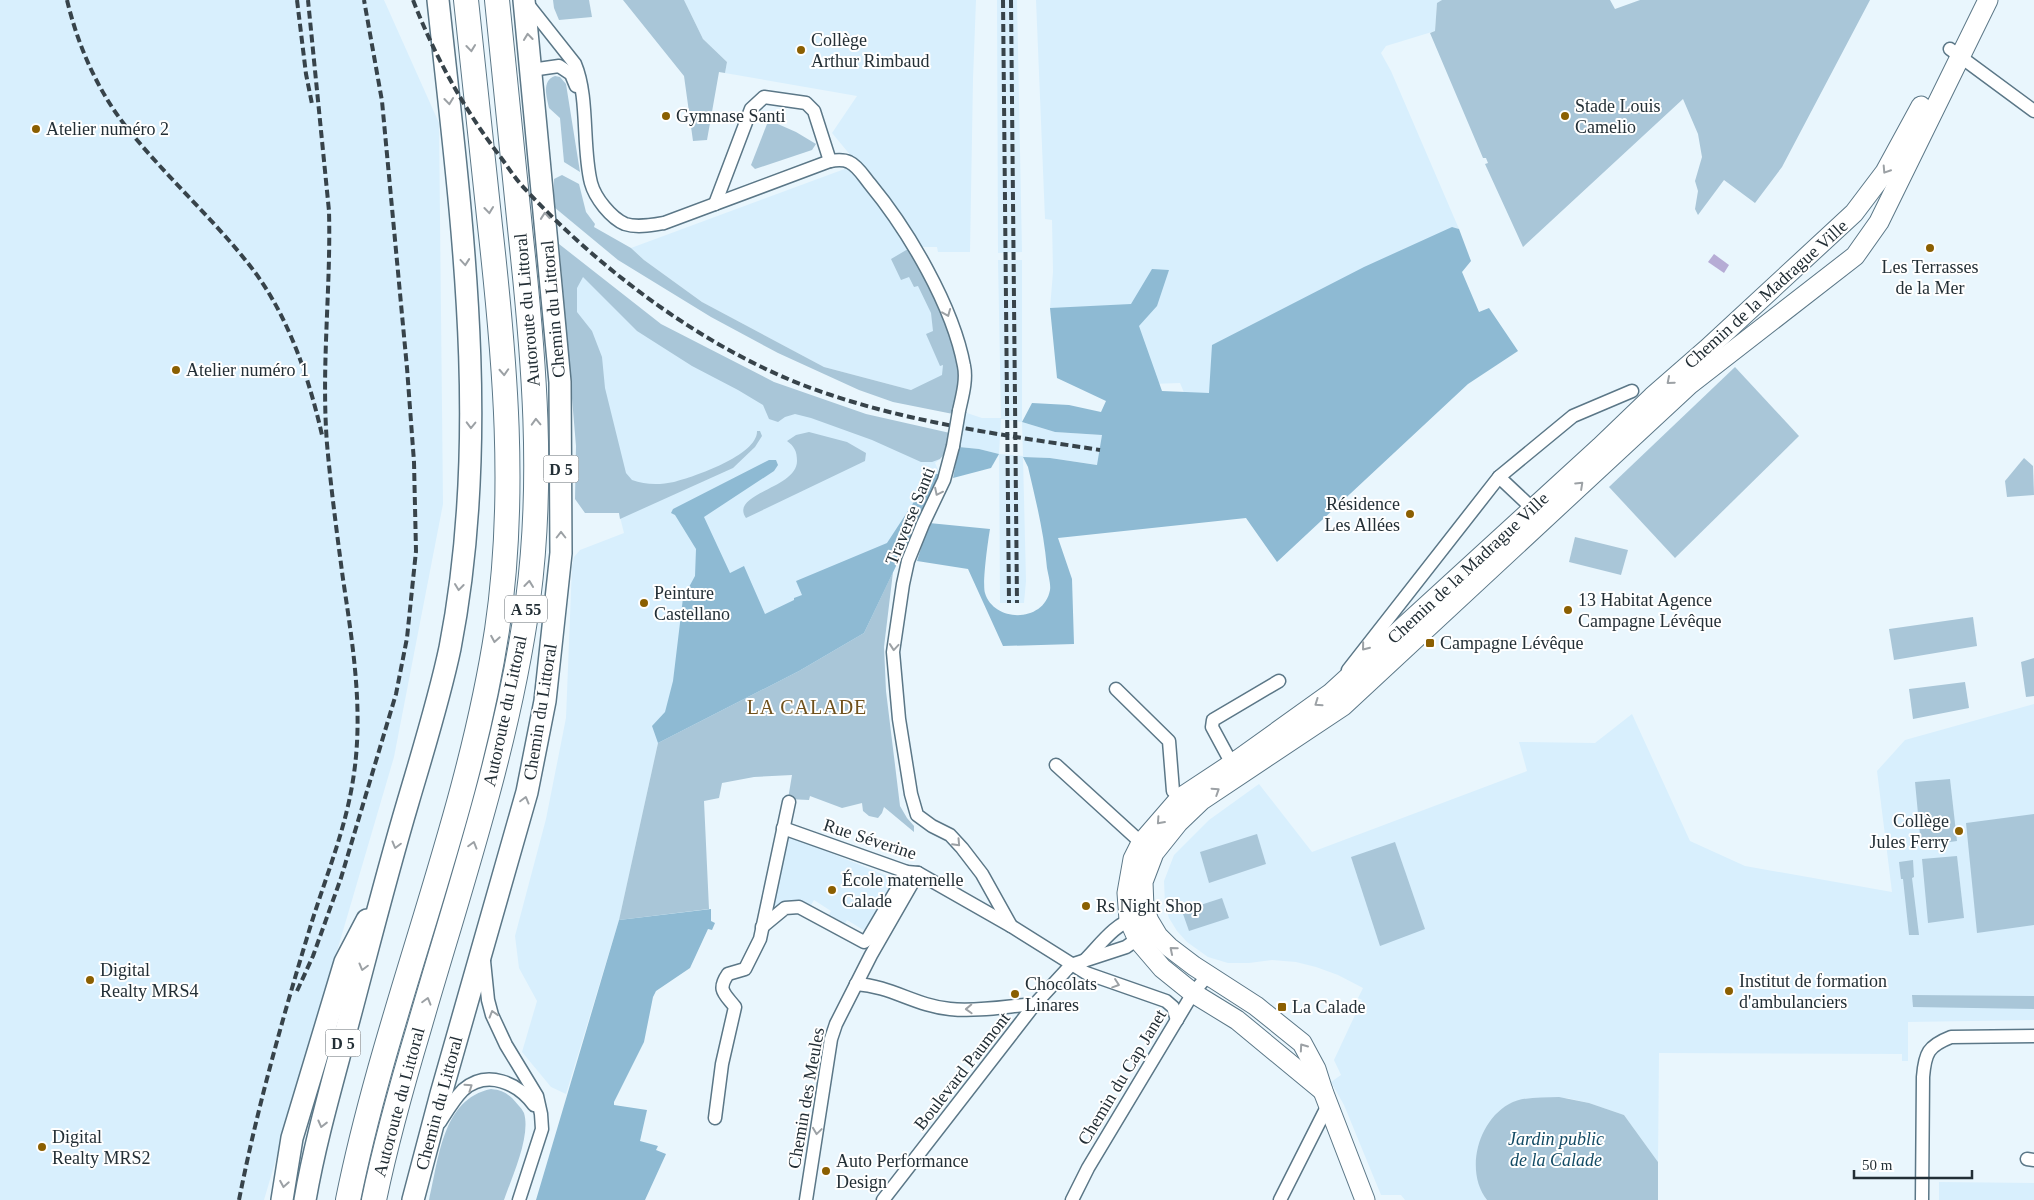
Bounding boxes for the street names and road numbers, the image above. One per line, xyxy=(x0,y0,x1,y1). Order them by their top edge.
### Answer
street label: Chemin de la Madrague Ville xyxy=(1680,215,1852,373)
street label: Autoroute du Littoral xyxy=(510,232,544,388)
street label: Chemin du Littoral xyxy=(537,239,569,379)
road number: D 5 xyxy=(544,456,578,482)
street label: Traverse Santi xyxy=(881,464,939,568)
street label: Chemin de la Madrague Ville xyxy=(1383,488,1553,648)
road number: A 55 xyxy=(505,596,547,622)
street label: Autoroute du Littoral xyxy=(479,634,531,788)
street label: Chemin du Littoral xyxy=(519,642,561,782)
street label: Rue Séverine xyxy=(821,815,919,863)
street label: Chemin du Cap Janet xyxy=(1074,1006,1170,1148)
street label: Boulevard Paumont xyxy=(910,1008,1014,1134)
street label: Autoroute du Littoral xyxy=(369,1025,429,1179)
street label: Chemin des Meules xyxy=(784,1026,828,1170)
road number: D 5 xyxy=(326,1030,360,1056)
street label: Chemin du Littoral xyxy=(411,1034,467,1172)

